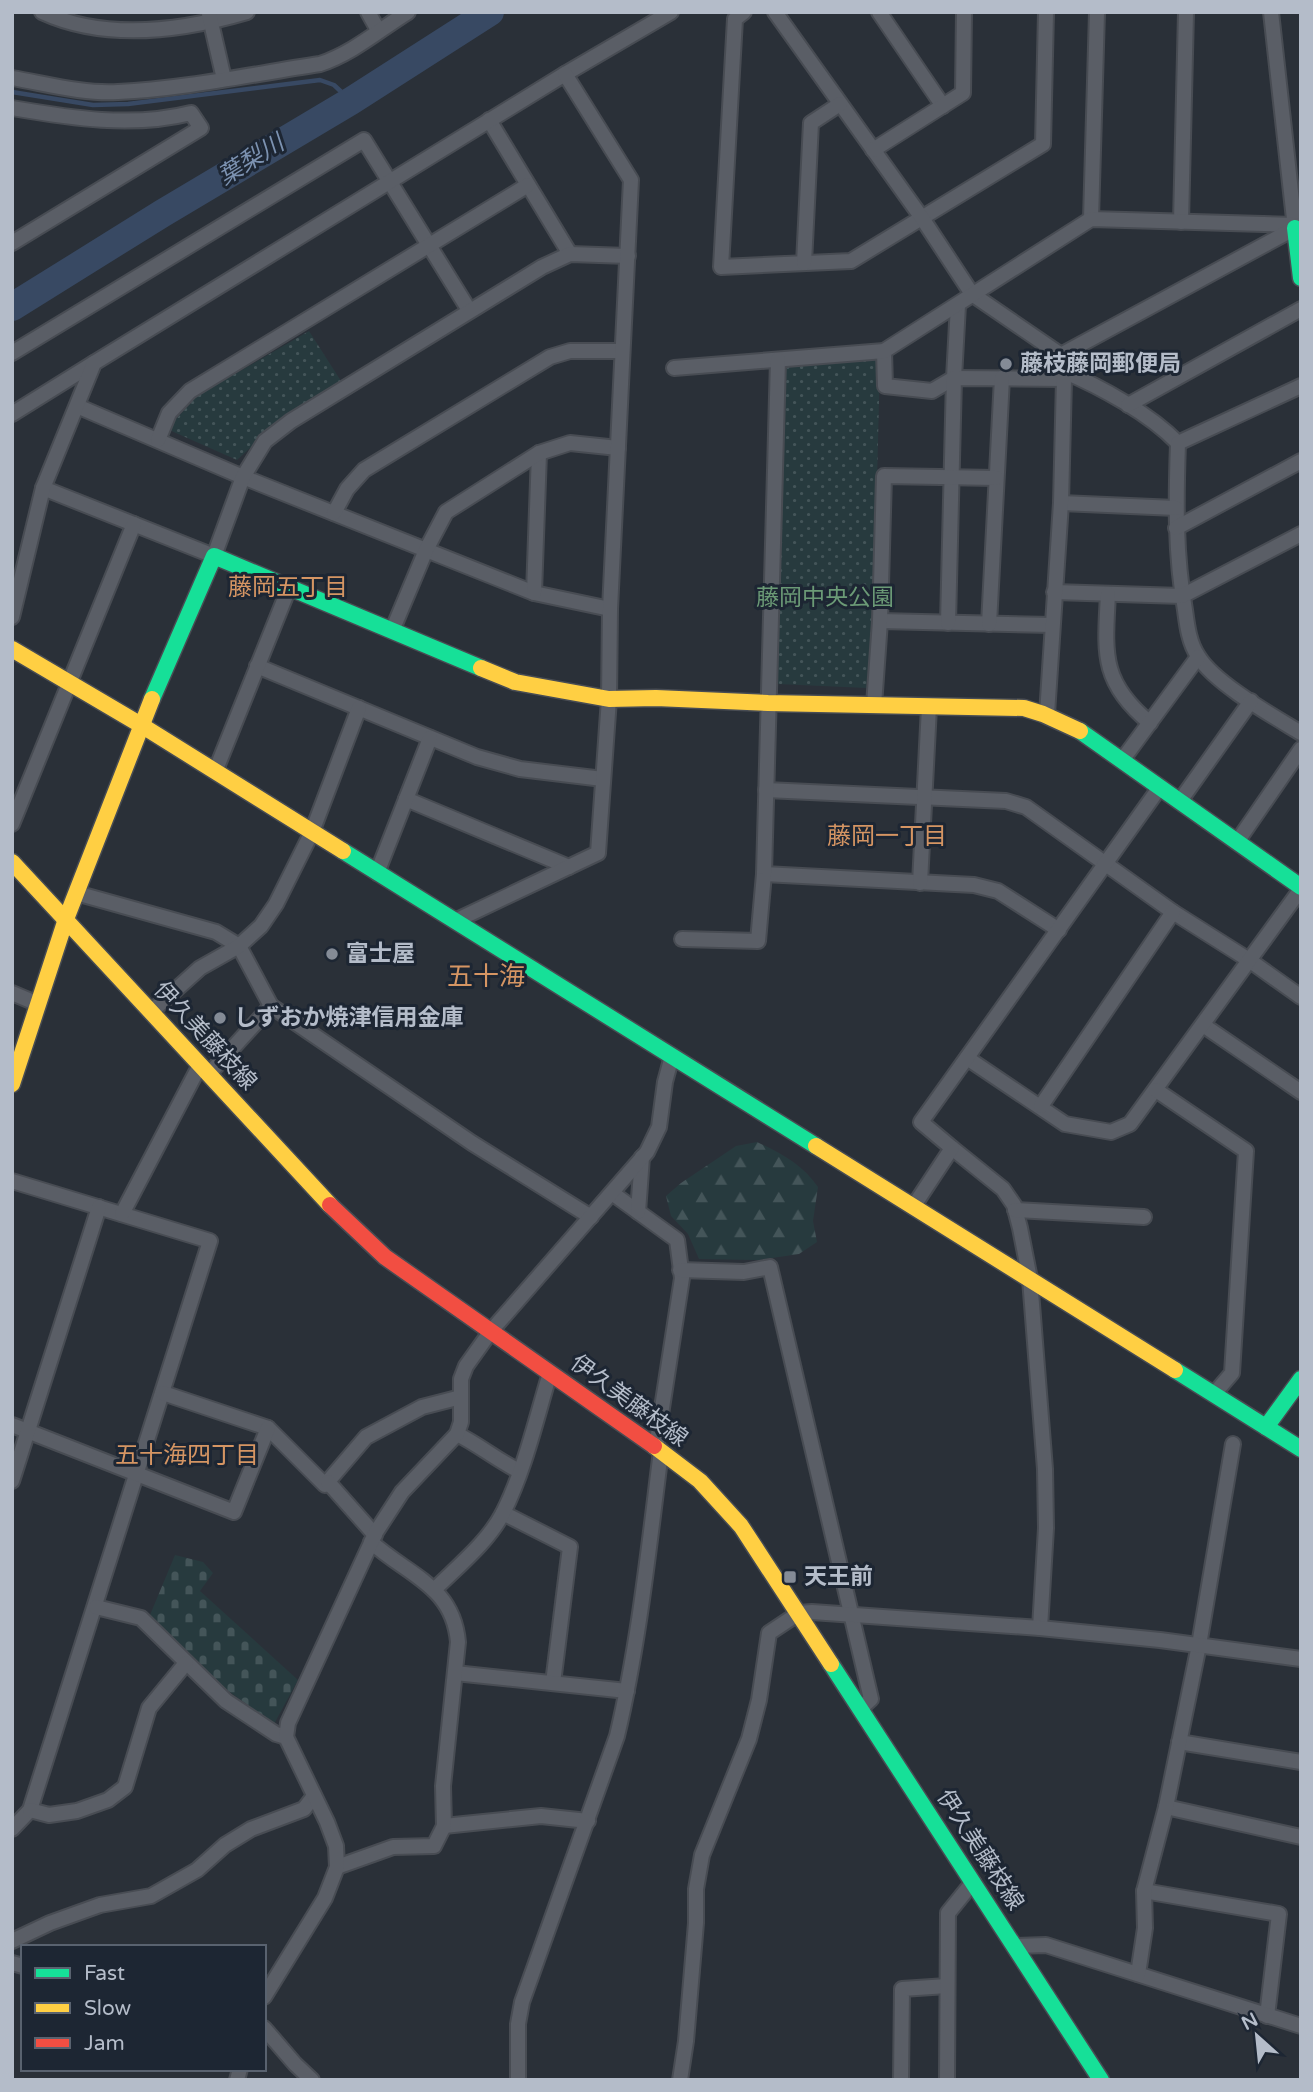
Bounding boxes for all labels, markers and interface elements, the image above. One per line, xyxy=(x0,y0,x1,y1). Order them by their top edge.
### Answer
water label: 葉梨川 xyxy=(213,127,292,191)
place label: 藤枝藤岡郵便局 xyxy=(1020,350,1181,378)
marker: 藤枝藤岡郵便局 xyxy=(998,356,1014,372)
district label: 藤岡五丁目 xyxy=(228,573,348,602)
park label: 藤岡中央公園 xyxy=(756,584,894,612)
district label: 藤岡一丁目 xyxy=(827,822,947,851)
place label: 富士屋 xyxy=(346,940,415,968)
marker: 富士屋 xyxy=(324,946,340,962)
district label: 五十海 xyxy=(447,961,525,992)
street label: 伊久美藤枝線 xyxy=(148,976,262,1096)
place label: しずおか焼津信用金庫 xyxy=(234,1004,464,1032)
marker: しずおか焼津信用金庫 xyxy=(212,1010,228,1026)
street label: 伊久美藤枝線 xyxy=(565,1349,693,1453)
district label: 五十海四丁目 xyxy=(115,1441,259,1470)
place label: 天王前 xyxy=(804,1563,873,1591)
marker: 天王前 xyxy=(782,1569,798,1585)
street label: 伊久美藤枝線 xyxy=(931,1785,1029,1915)
legend xyxy=(21,1945,266,2071)
text: Fast xyxy=(84,1961,125,1986)
text: Slow xyxy=(84,1996,132,2021)
north arrow xyxy=(1222,2001,1292,2071)
text: N xyxy=(1238,2008,1262,2035)
text: Jam xyxy=(84,2031,125,2056)

